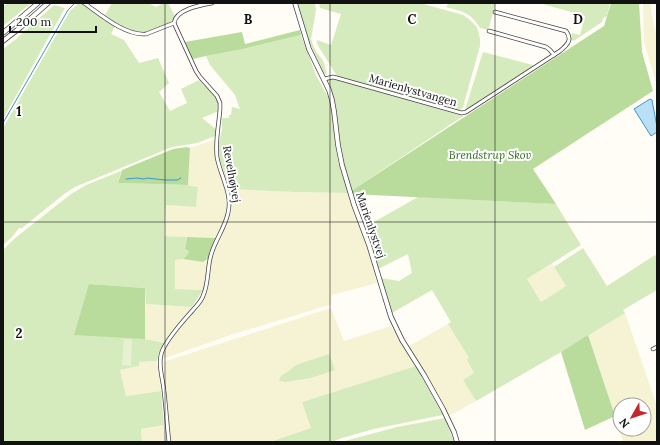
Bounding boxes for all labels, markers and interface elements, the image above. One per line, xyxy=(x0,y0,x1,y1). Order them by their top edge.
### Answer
scale bar xyxy=(10,8,96,34)
text: B xyxy=(244,11,253,28)
text: C xyxy=(408,11,417,28)
text: D xyxy=(573,11,583,28)
text: 200 m xyxy=(16,14,52,29)
street label: Marienlystvangen xyxy=(367,71,459,109)
text: 1 xyxy=(16,103,22,120)
street label: Revelhøjvej xyxy=(220,145,244,204)
park label: Brendstrup Skov xyxy=(449,148,532,162)
street label: Marienlystvej xyxy=(353,190,389,260)
text: 2 xyxy=(16,325,23,342)
north arrow xyxy=(612,397,652,437)
text: N xyxy=(616,415,632,431)

